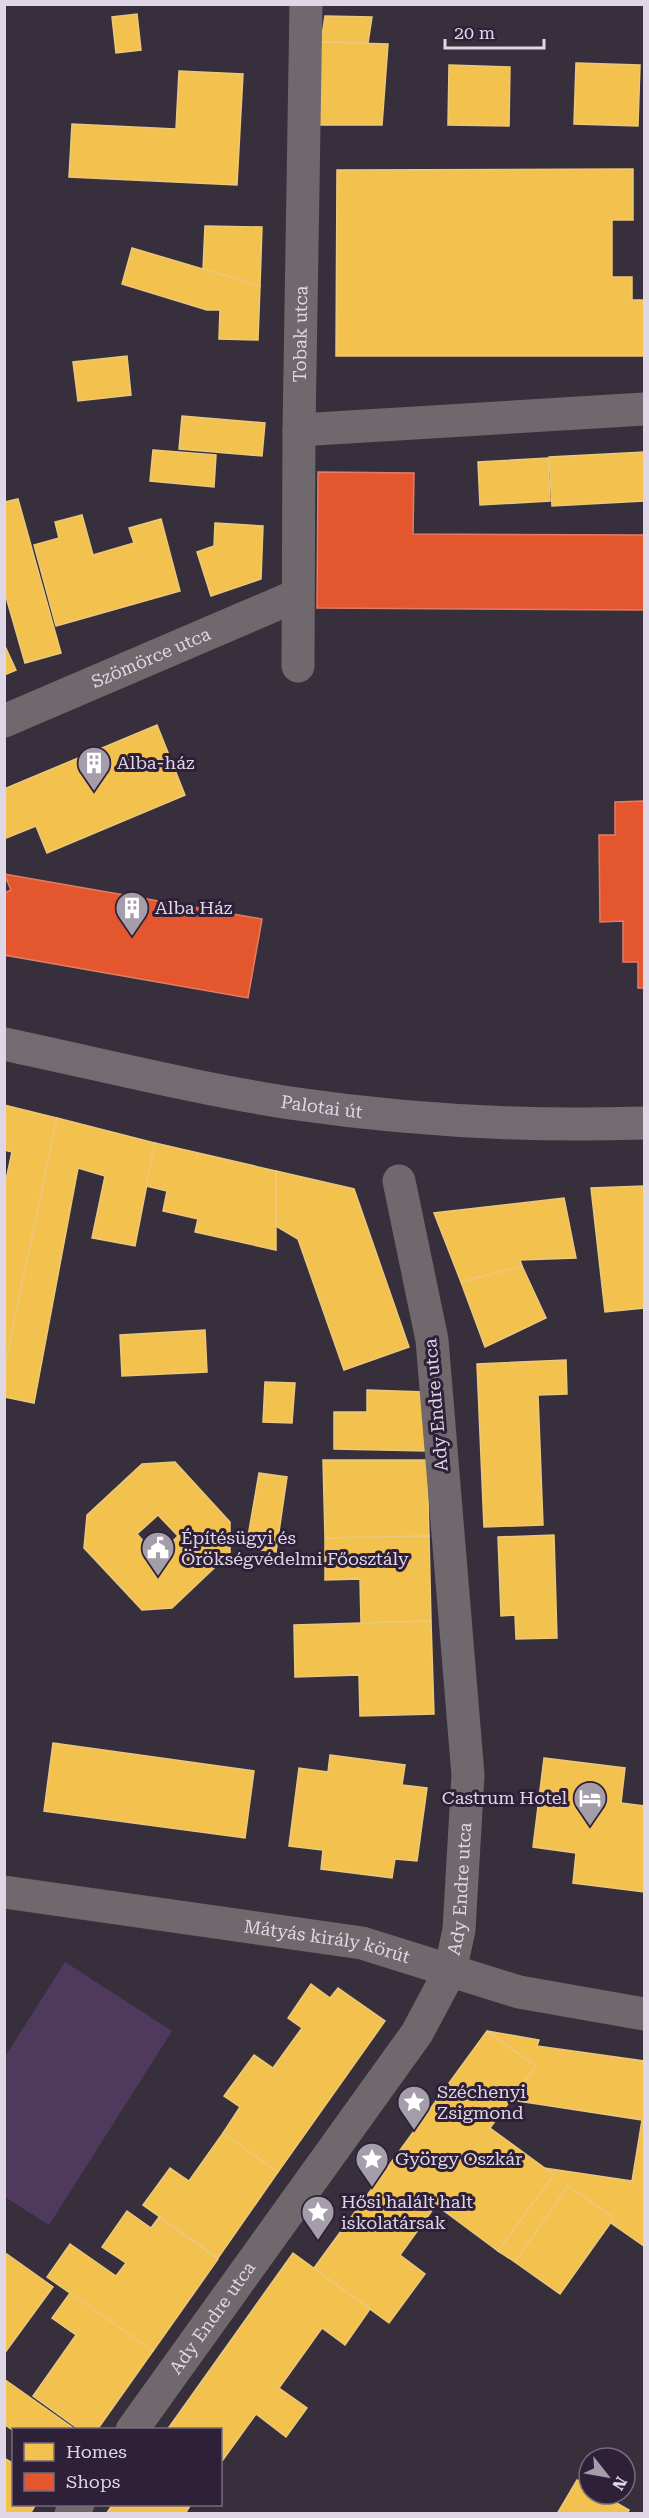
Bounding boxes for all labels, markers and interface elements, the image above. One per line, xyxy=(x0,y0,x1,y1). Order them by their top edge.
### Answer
scale bar xyxy=(445,12,544,50)
text: 20 m xyxy=(454,22,495,43)
street label: Tobak utca xyxy=(289,285,311,383)
street label: Szömörce utca xyxy=(88,623,214,692)
building icon: Alba-ház xyxy=(76,745,112,792)
place label: Alba-ház xyxy=(117,752,195,773)
building icon: Alba Ház xyxy=(114,890,150,937)
place label: Alba Ház xyxy=(155,897,233,918)
street label: Palotai út xyxy=(279,1091,364,1122)
street label: Ady Endre utca xyxy=(419,1338,452,1472)
place label: Építésügyi és Örökségvédelmi Főosztály xyxy=(181,1527,409,1569)
public building icon: Építésügyi és Örökségvédelmi Főosztály xyxy=(140,1530,176,1577)
hotel icon: Castrum Hotel xyxy=(572,1780,608,1827)
place label: Castrum Hotel xyxy=(442,1787,567,1808)
street label: Ady Endre utca xyxy=(443,1822,475,1957)
street label: Mátyás király körút xyxy=(243,1915,413,1967)
place label: Széchenyi Zsigmond xyxy=(437,2081,526,2123)
place icon: Széchenyi Zsigmond xyxy=(396,2084,432,2131)
place icon: György Oszkár xyxy=(354,2141,390,2188)
place label: György Oszkár xyxy=(395,2148,522,2169)
place label: Hősi halált halt iskolatársak xyxy=(341,2191,473,2233)
place icon: Hősi halált halt iskolatársak xyxy=(300,2194,336,2241)
street label: Ady Endre utca xyxy=(165,2257,260,2378)
legend xyxy=(12,2428,222,2506)
text: Homes xyxy=(66,2441,127,2462)
north arrow xyxy=(577,2446,637,2506)
text: Shops xyxy=(66,2471,120,2492)
text: N xyxy=(608,2473,631,2494)

